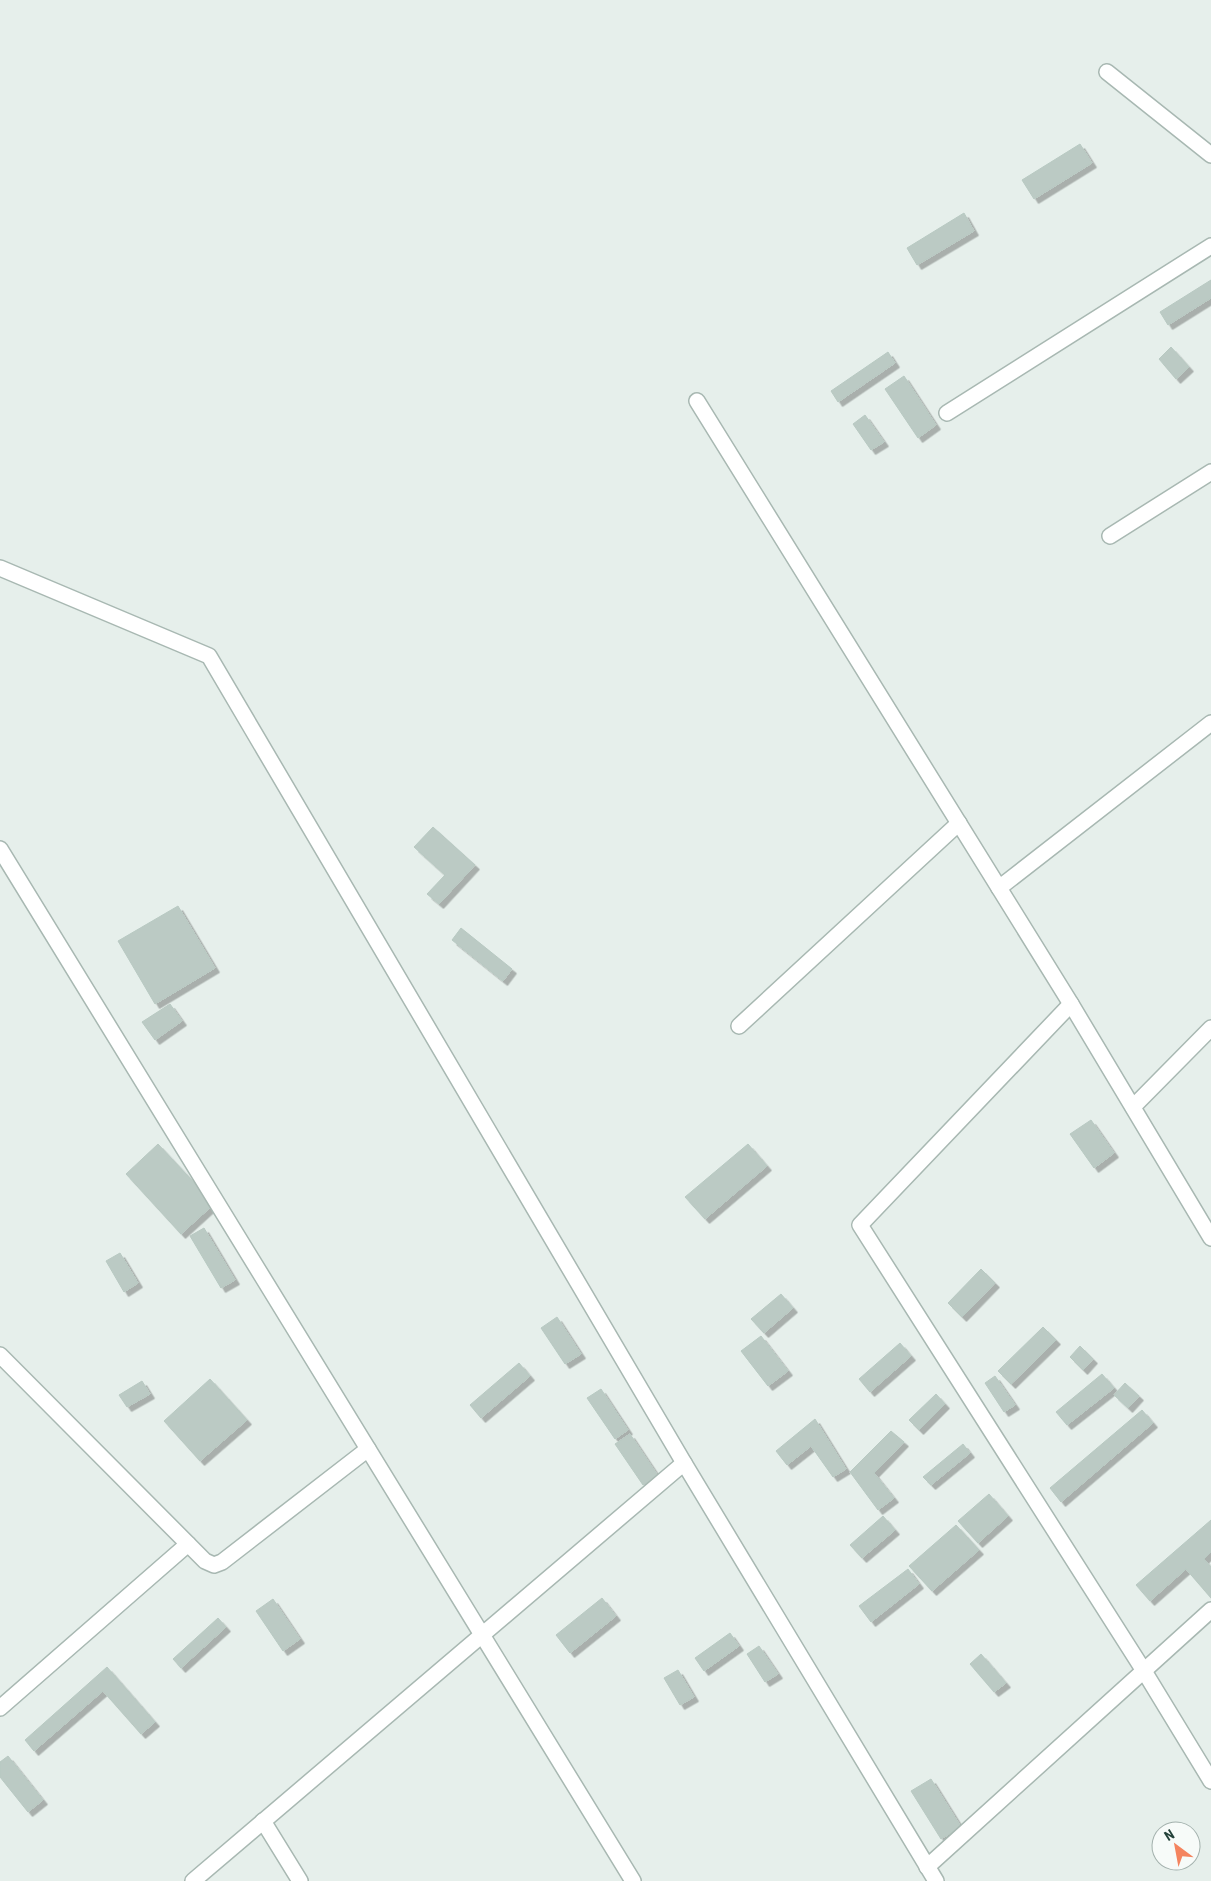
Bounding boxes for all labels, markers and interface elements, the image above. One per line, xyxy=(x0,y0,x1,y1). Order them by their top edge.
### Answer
north arrow xyxy=(1151,1821,1201,1871)
text: N xyxy=(1161,1826,1177,1844)

